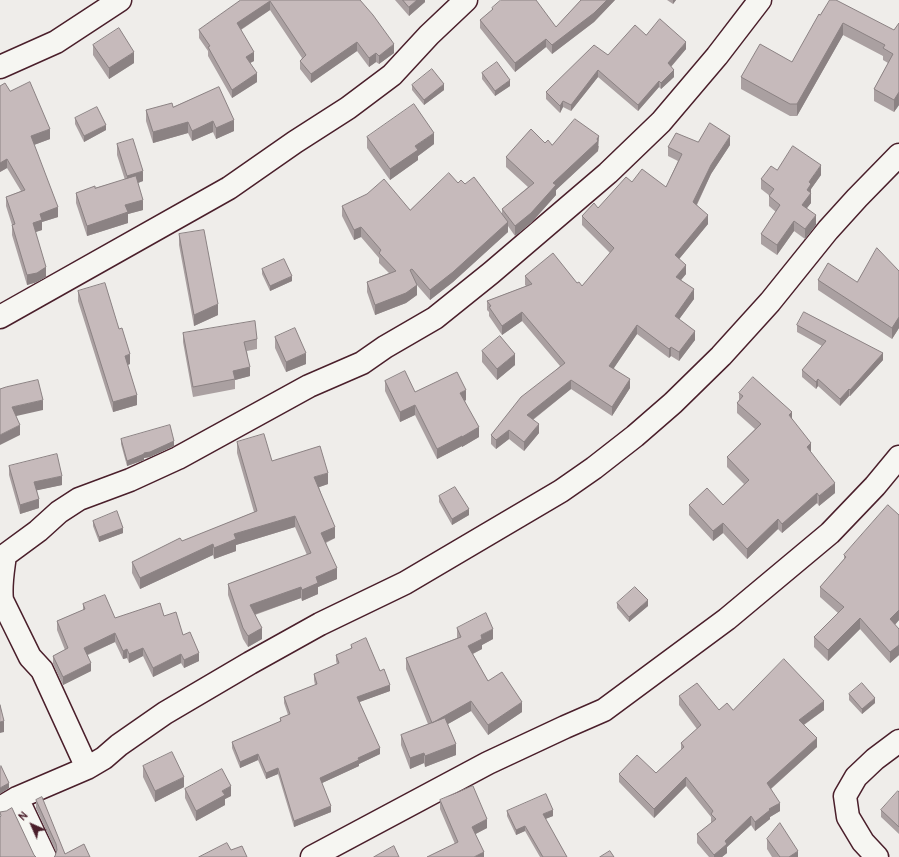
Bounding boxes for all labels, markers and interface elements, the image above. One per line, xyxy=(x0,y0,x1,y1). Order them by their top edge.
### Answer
north arrow xyxy=(12,805,52,845)
text: N xyxy=(16,809,30,823)

